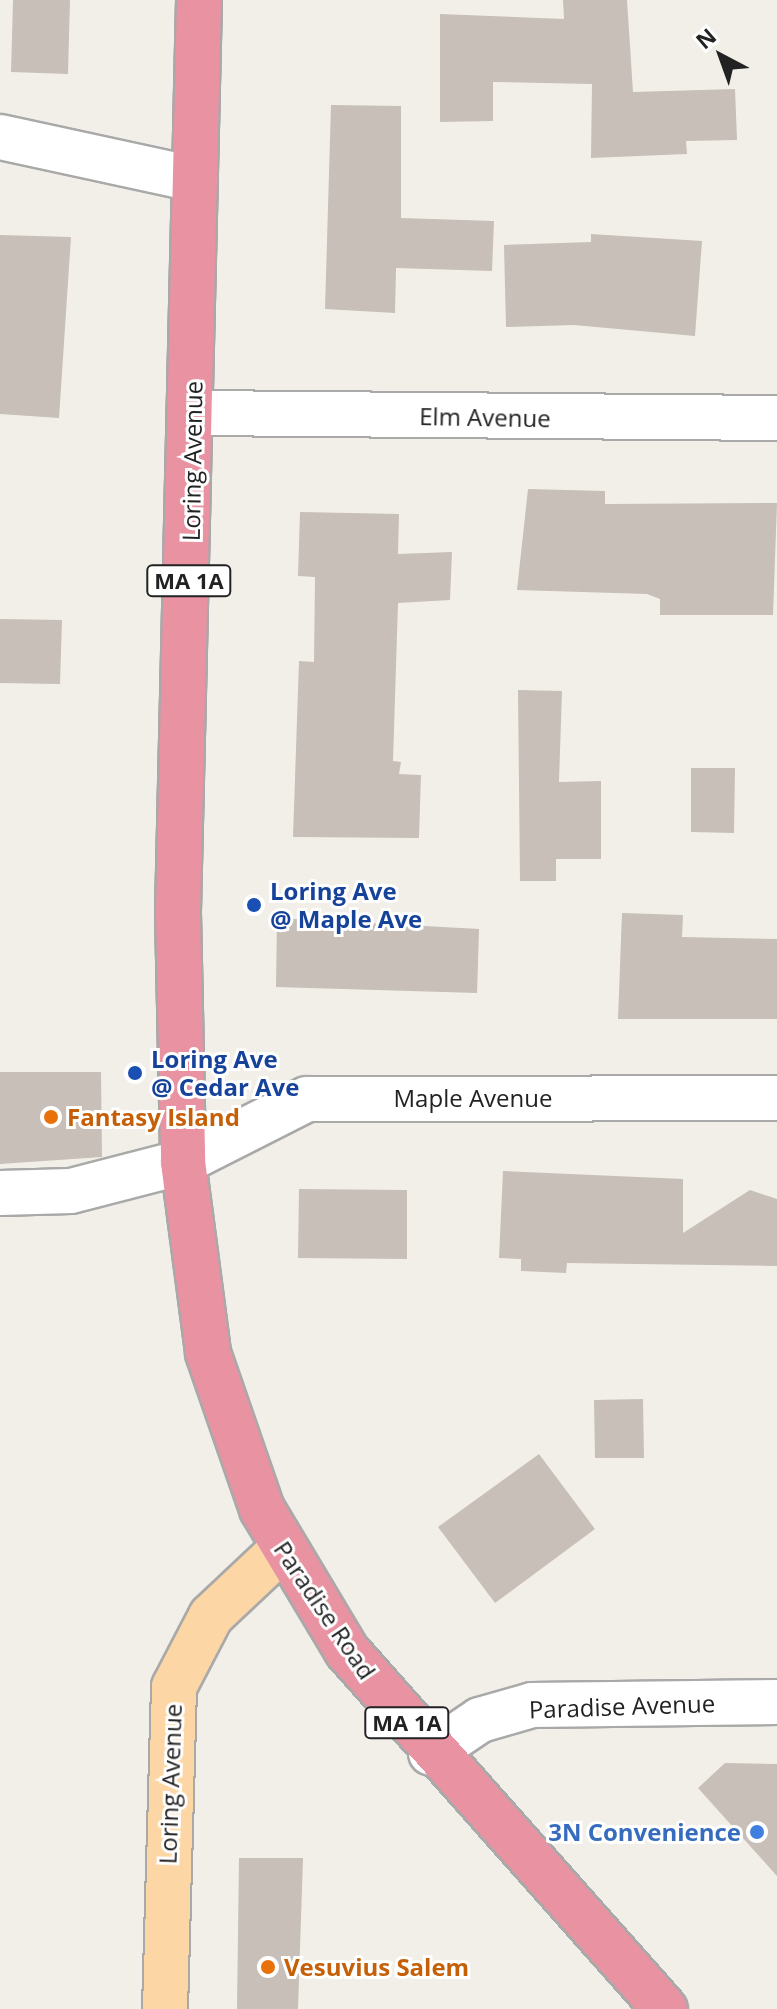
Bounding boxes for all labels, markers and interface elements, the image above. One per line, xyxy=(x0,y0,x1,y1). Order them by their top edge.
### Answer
north arrow xyxy=(681,16,761,96)
text: N xyxy=(689,21,722,55)
street label: Loring Avenue xyxy=(176,381,208,541)
street label: Elm Avenue xyxy=(419,401,551,433)
road number: MA 1A xyxy=(145,563,233,599)
place label: Loring Ave @ Maple Ave xyxy=(270,877,422,933)
marker: Loring Ave @ Maple Ave xyxy=(245,896,263,914)
place label: Loring Ave @ Cedar Ave xyxy=(151,1045,299,1101)
marker: Loring Ave @ Cedar Ave xyxy=(126,1064,144,1082)
street label: Maple Avenue xyxy=(394,1084,552,1112)
place label: Fantasy Island xyxy=(67,1103,240,1131)
marker: Fantasy Island xyxy=(42,1108,60,1126)
street label: Paradise Road xyxy=(268,1536,382,1684)
street label: Paradise Avenue xyxy=(528,1688,716,1724)
street label: Loring Avenue xyxy=(153,1703,187,1865)
road number: MA 1A xyxy=(363,1705,451,1741)
place label: 3N Convenience xyxy=(548,1818,741,1846)
marker: 3N Convenience xyxy=(748,1823,766,1841)
place label: Vesuvius Salem xyxy=(284,1953,469,1981)
marker: Vesuvius Salem xyxy=(259,1958,277,1976)

